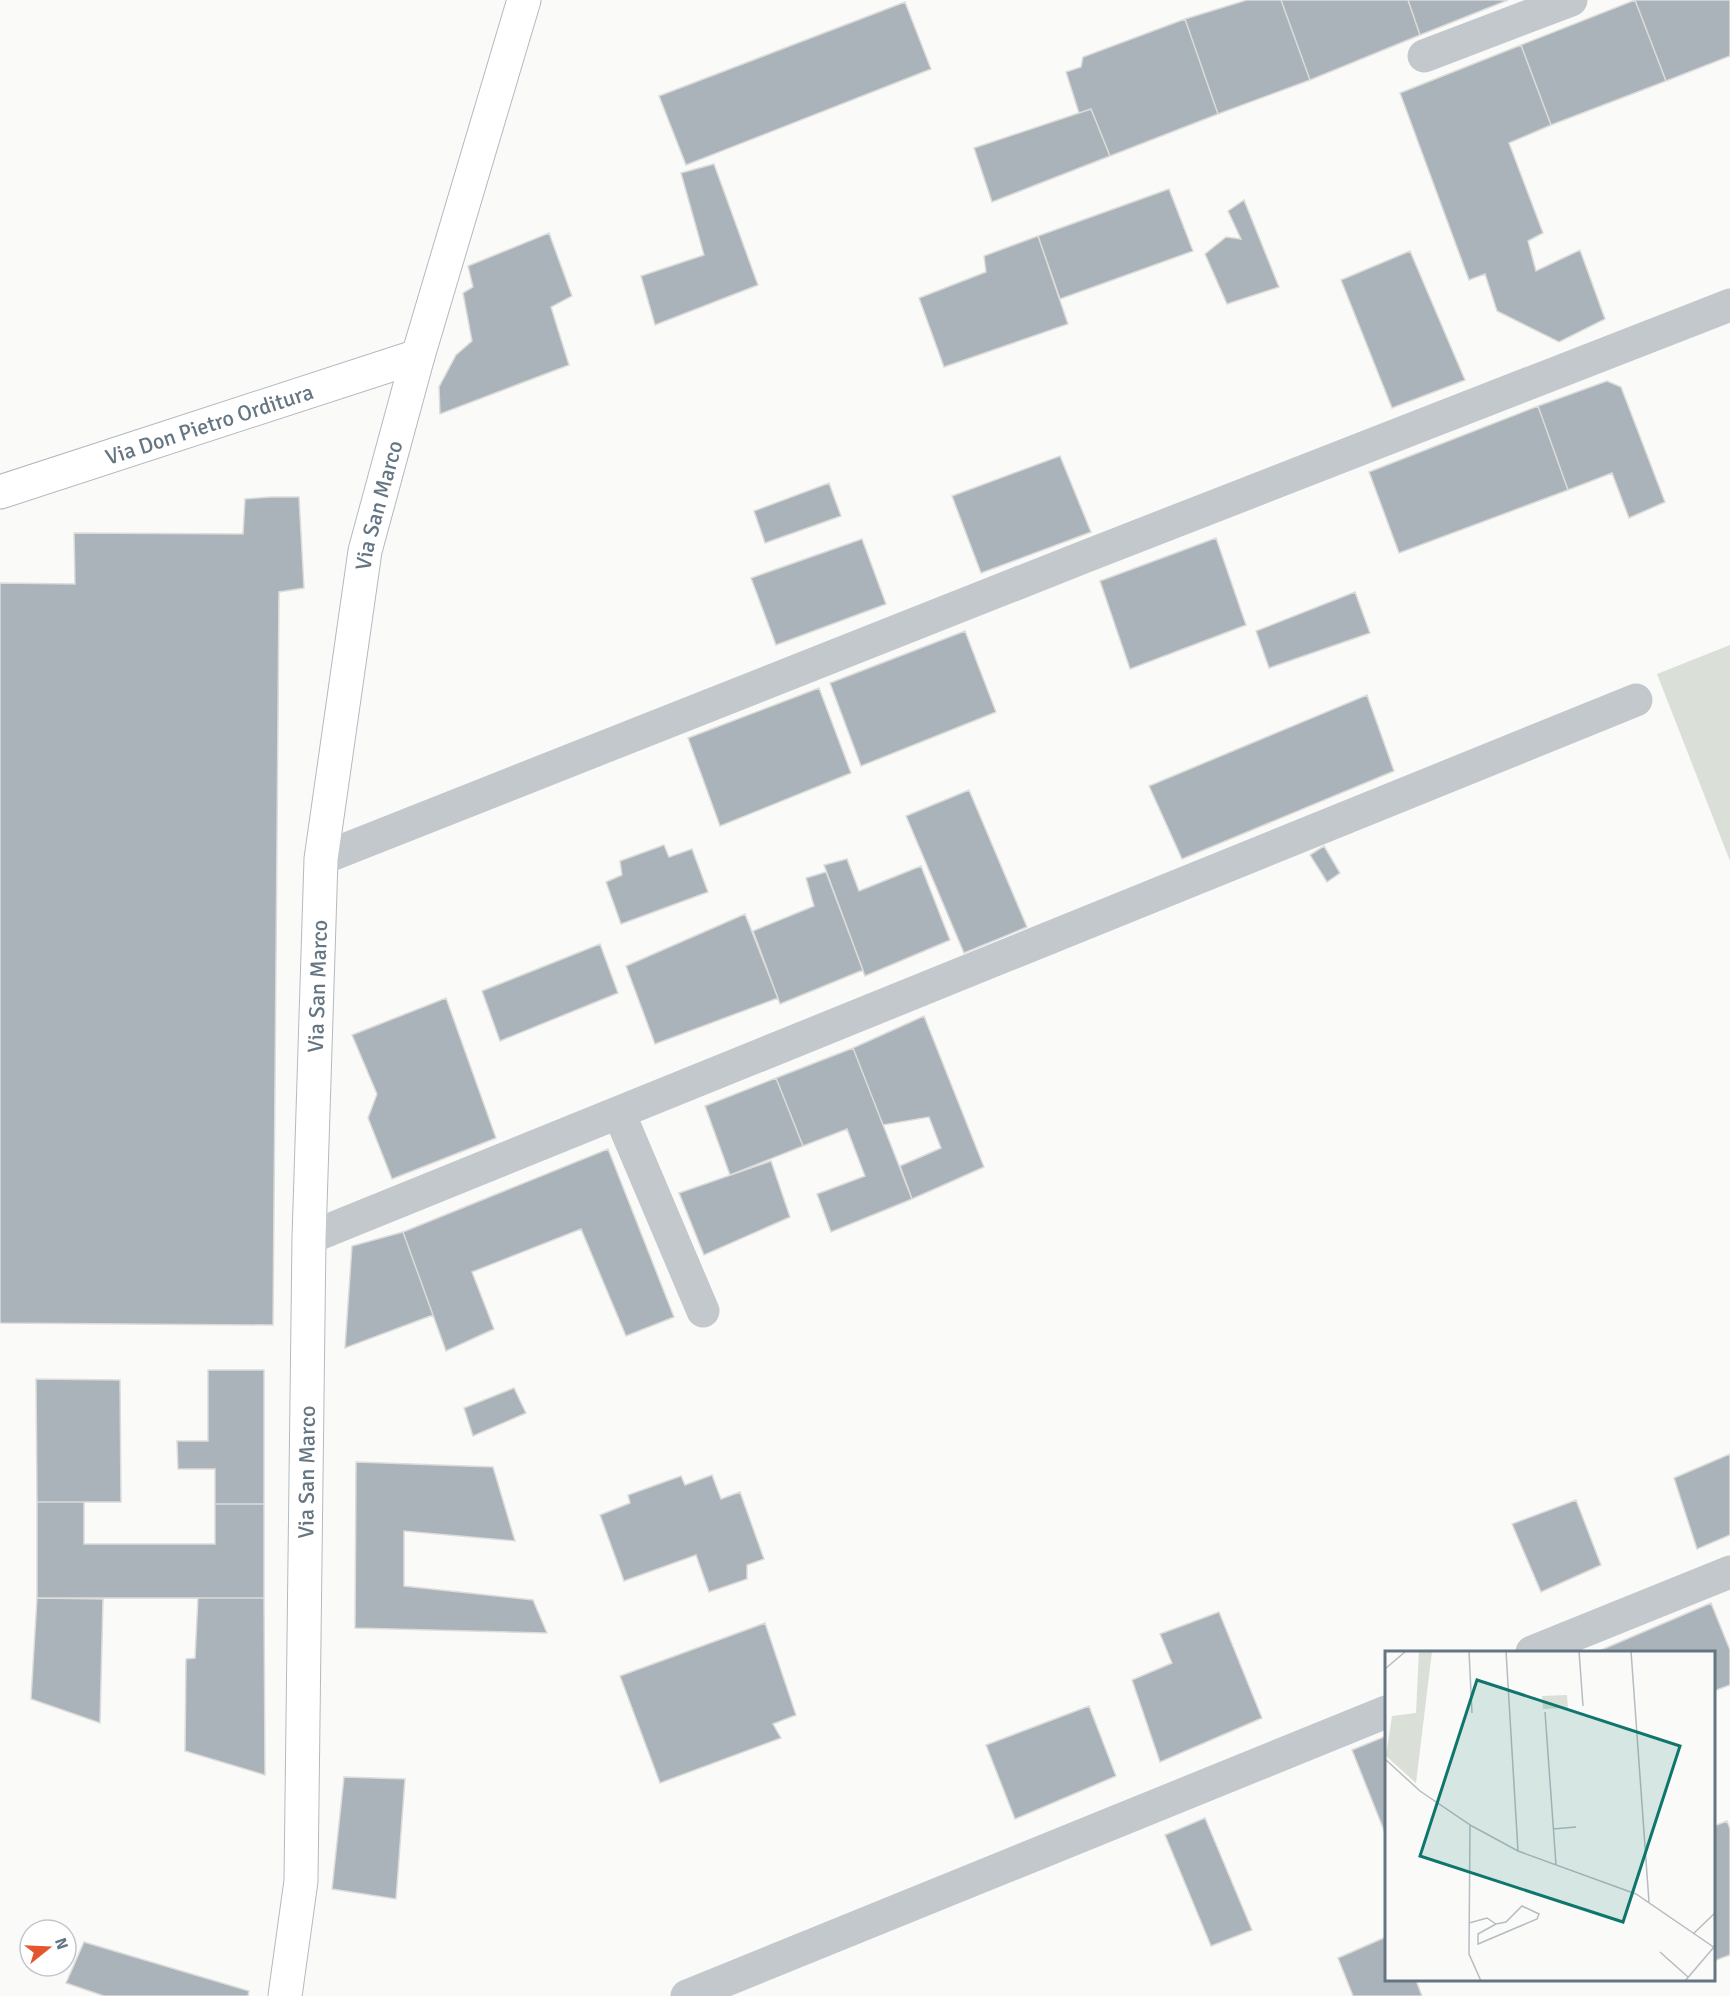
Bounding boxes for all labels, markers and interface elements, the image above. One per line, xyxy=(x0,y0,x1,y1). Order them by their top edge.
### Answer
street label: Via Don Pietro Orditura xyxy=(102,378,317,471)
street label: Via San Marco xyxy=(349,437,408,572)
street label: Via San Marco xyxy=(302,919,333,1053)
street label: Via San Marco xyxy=(292,1405,321,1539)
inset map xyxy=(1385,1651,1715,1981)
north arrow xyxy=(18,1918,78,1978)
text: N xyxy=(50,1935,73,1952)

